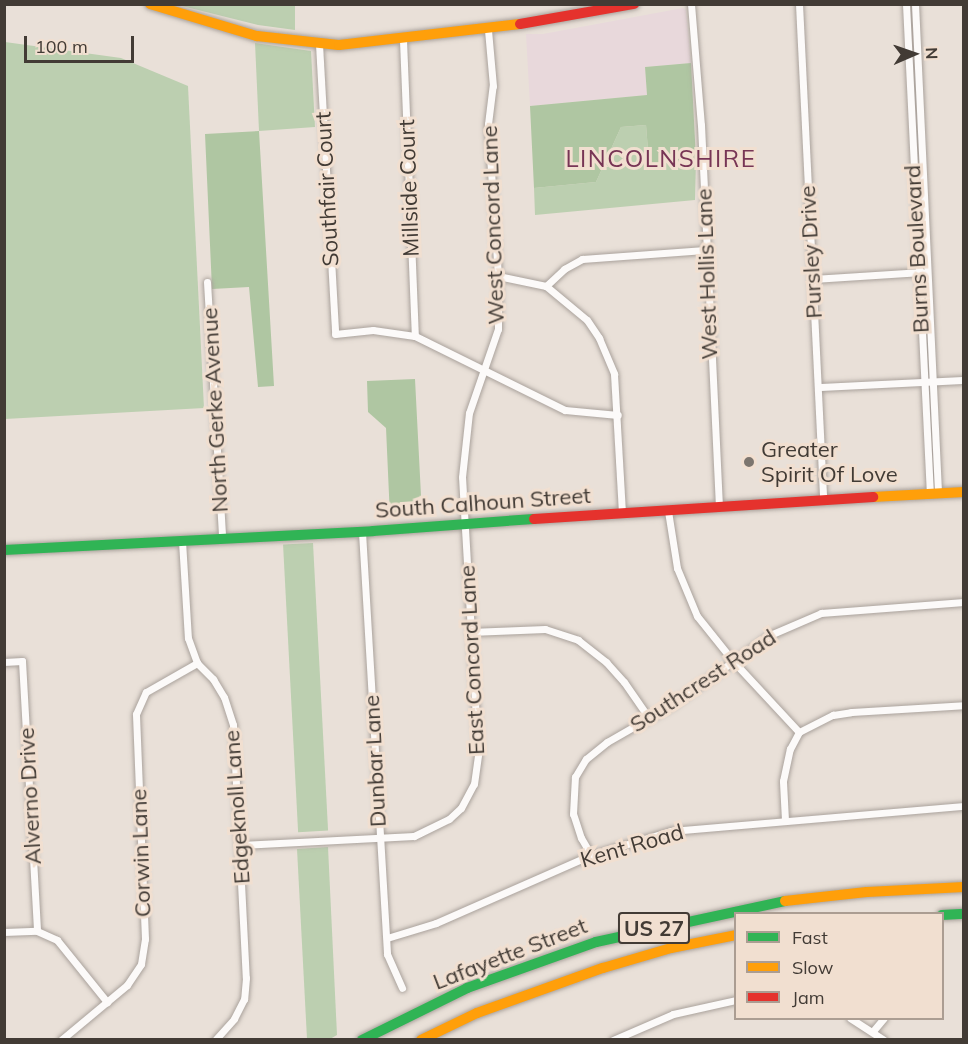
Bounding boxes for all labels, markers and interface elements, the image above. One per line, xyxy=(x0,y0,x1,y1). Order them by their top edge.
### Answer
scale bar xyxy=(27,24,136,62)
north arrow xyxy=(884,24,944,84)
text: 100 m xyxy=(35,35,88,58)
text: N xyxy=(922,47,942,60)
street label: Southfair Court xyxy=(310,111,344,267)
street label: Millside Court xyxy=(393,119,425,257)
street label: West Concord Lane xyxy=(476,125,510,325)
district label: LINCOLNSHIRE xyxy=(566,145,756,173)
street label: Burns Boulevard xyxy=(899,164,935,334)
street label: Pursley Drive xyxy=(794,185,828,319)
street label: West Hollis Lane xyxy=(691,188,723,360)
street label: North Gerke Avenue xyxy=(196,307,234,513)
place label: Greater Spirit Of Love xyxy=(761,436,898,488)
marker: Greater Spirit Of Love xyxy=(742,455,756,469)
street label: South Calhoun Street xyxy=(374,482,592,524)
street label: East Concord Lane xyxy=(454,564,490,756)
street label: Southcrest Road xyxy=(625,624,781,738)
street label: Dunbar Lane xyxy=(358,694,392,828)
street label: Alverno Drive xyxy=(13,727,47,865)
street label: Edgeknoll Lane xyxy=(218,729,256,885)
street label: Corwin Lane xyxy=(126,788,156,918)
street label: Kent Road xyxy=(577,819,687,873)
road number: US 27 xyxy=(616,910,692,946)
legend xyxy=(734,912,944,1020)
street label: Lafayette Street xyxy=(429,913,591,995)
text: Fast xyxy=(792,926,828,949)
text: Slow xyxy=(792,956,833,979)
text: Jam xyxy=(792,986,825,1009)

